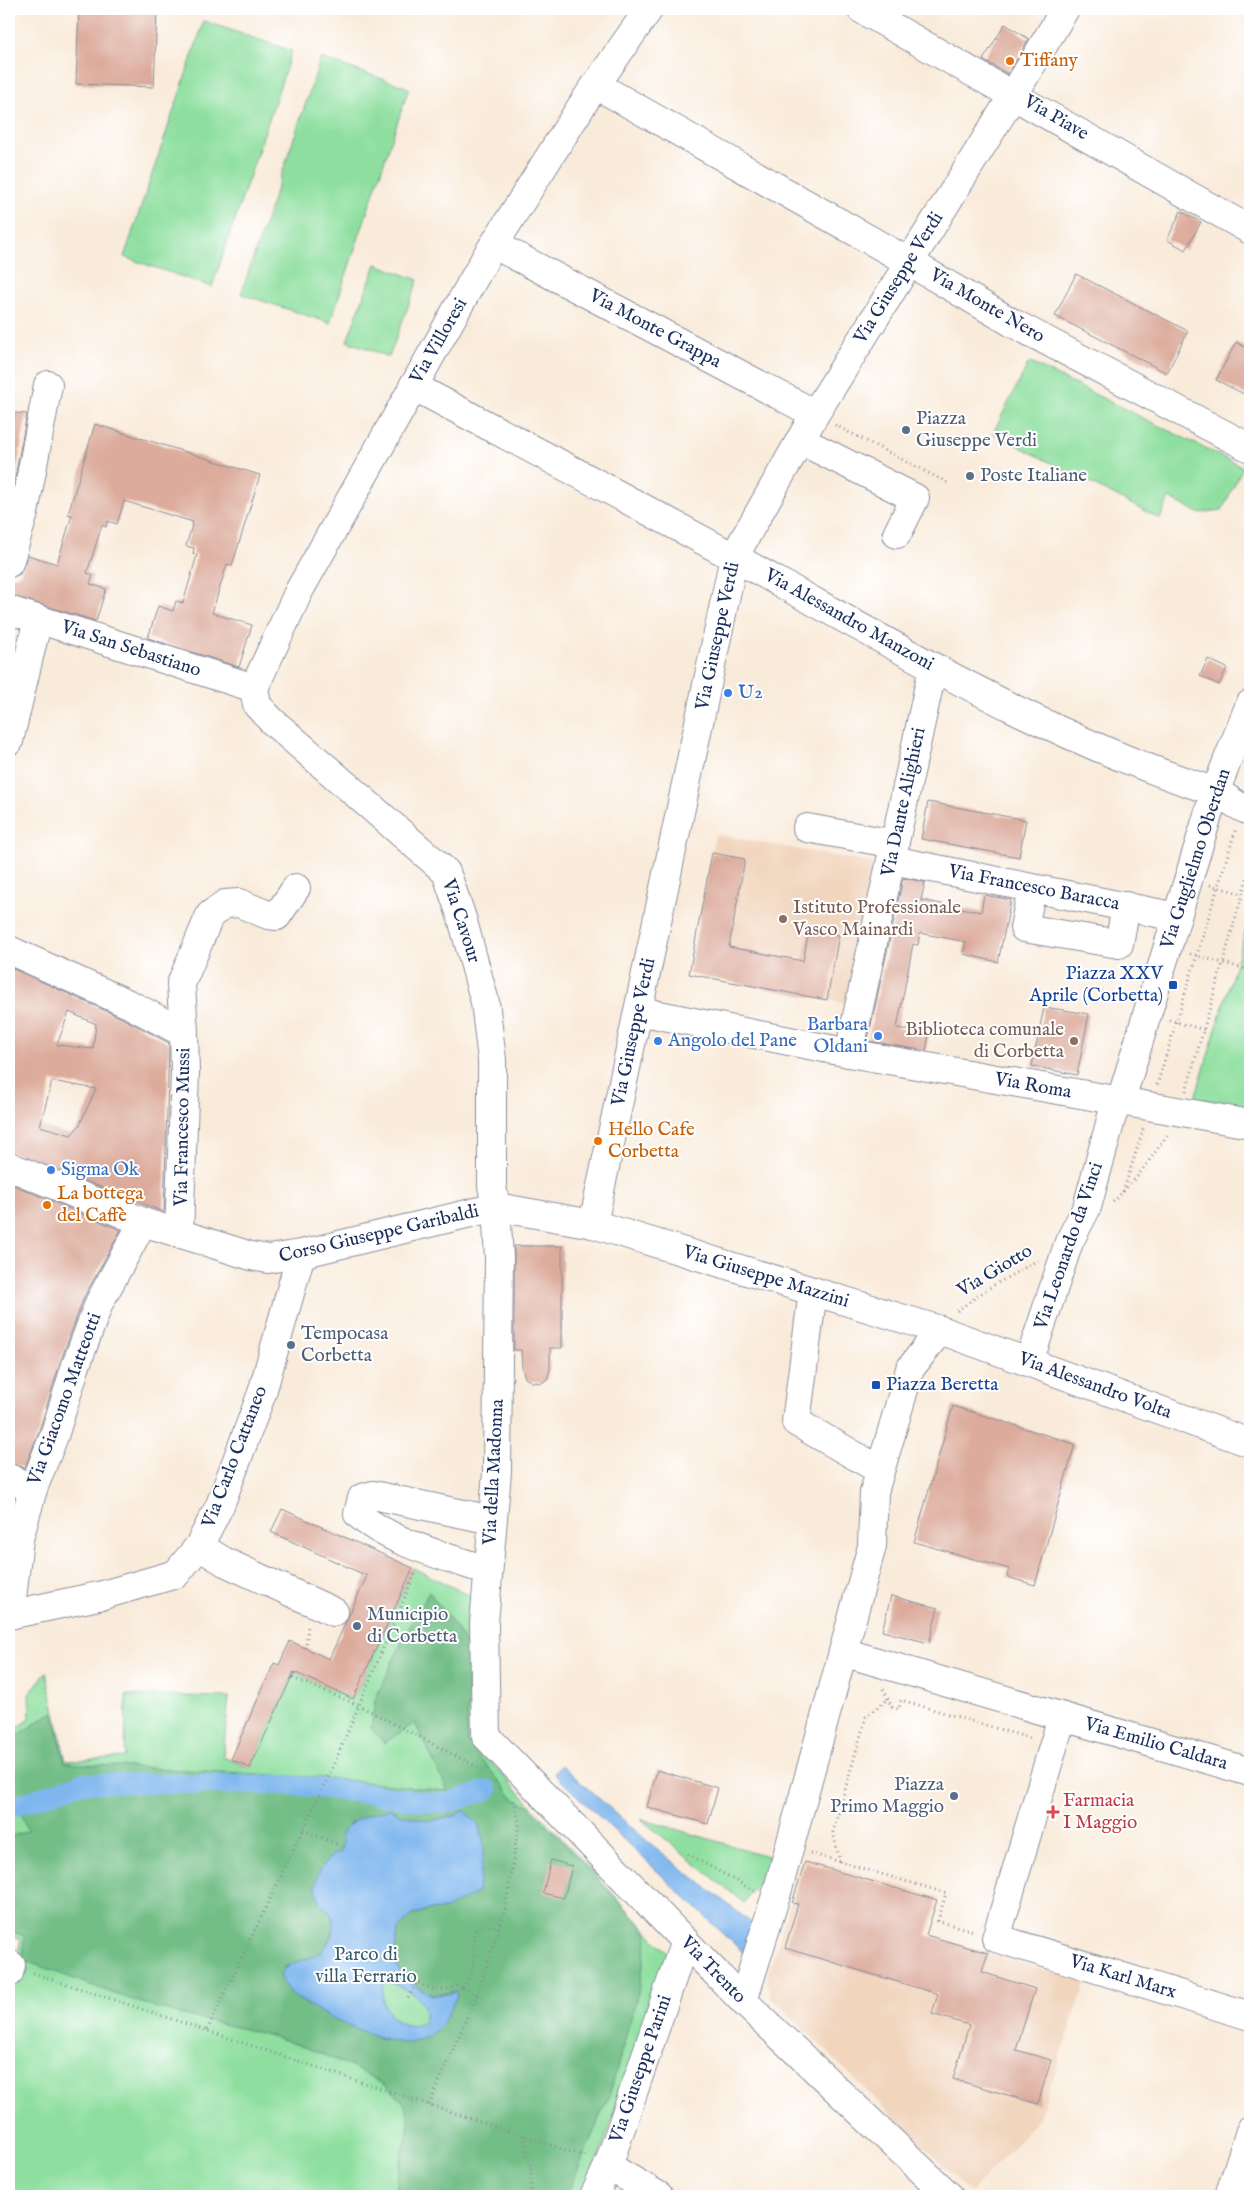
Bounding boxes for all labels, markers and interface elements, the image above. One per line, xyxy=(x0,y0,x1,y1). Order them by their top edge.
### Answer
place label: Tiffany xyxy=(1020,49,1078,73)
marker: Tiffany xyxy=(1004,55,1016,67)
street label: Via Piave xyxy=(1018,89,1093,146)
street label: Via Giuseppe Verdi xyxy=(848,208,949,349)
street label: Via Monte Nero xyxy=(924,263,1049,349)
street label: Via Monte Grappa xyxy=(584,284,726,374)
street label: Via Villoresi xyxy=(404,294,473,389)
place label: Piazza Giuseppe Verdi xyxy=(916,407,1037,453)
marker: Piazza Giuseppe Verdi xyxy=(900,424,912,436)
place label: Poste Italiane xyxy=(980,464,1087,488)
marker: Poste Italiane xyxy=(964,470,976,482)
street label: Via Giuseppe Verdi xyxy=(690,560,745,713)
street label: Via Alessandro Manzoni xyxy=(759,563,938,677)
street label: Via San Sebastiano xyxy=(57,615,204,683)
place label: U2 xyxy=(738,681,763,705)
marker: U2 xyxy=(722,687,734,699)
street label: Via Dante Alighieri xyxy=(876,725,932,880)
street label: Via Guglielmo Oberdan xyxy=(1155,766,1237,953)
street label: Via Francesco Baracca xyxy=(946,859,1122,916)
street label: Via Cavour xyxy=(436,875,486,966)
place label: Istituto Professionale Vasco Mainardi xyxy=(792,896,961,942)
marker: Istituto Professionale Vasco Mainardi xyxy=(777,913,789,925)
street label: Via Giuseppe Verdi xyxy=(606,956,661,1109)
place label: Piazza XXV Aprile (Corbetta) xyxy=(1028,962,1164,1008)
marker: Piazza XXV Aprile (Corbetta) xyxy=(1167,979,1179,991)
place label: Barbara Oldani xyxy=(807,1013,869,1059)
place label: Biblioteca comunale di Corbetta xyxy=(905,1018,1065,1064)
place label: Angolo del Pane xyxy=(667,1029,797,1053)
marker: Barbara Oldani xyxy=(872,1030,884,1042)
marker: Angolo del Pane xyxy=(652,1035,664,1047)
marker: Biblioteca comunale di Corbetta xyxy=(1068,1035,1080,1047)
street label: Via Francesco Mussi xyxy=(170,1047,196,1208)
street label: Via Roma xyxy=(992,1067,1074,1105)
place label: Hello Cafe Corbetta xyxy=(608,1118,695,1164)
marker: Hello Cafe Corbetta xyxy=(592,1135,604,1147)
place label: Sigma Ok xyxy=(61,1158,140,1182)
street label: Via Leonardo da Vinci xyxy=(1029,1159,1109,1334)
marker: Sigma Ok xyxy=(45,1164,57,1176)
place label: La bottega del Caffè xyxy=(57,1182,144,1228)
marker: La bottega del Caffè xyxy=(41,1199,53,1211)
street label: Corso Giuseppe Garibaldi xyxy=(277,1199,481,1269)
street label: Via Giotto xyxy=(952,1239,1037,1303)
street label: Via Giuseppe Mazzini xyxy=(679,1240,852,1314)
street label: Via Giacomo Matteotti xyxy=(22,1309,107,1489)
place label: Tempocasa Corbetta xyxy=(301,1322,389,1368)
marker: Tempocasa Corbetta xyxy=(285,1339,297,1351)
street label: Via Alessandro Volta xyxy=(1014,1347,1176,1425)
place label: Piazza Beretta xyxy=(886,1373,999,1397)
marker: Piazza Beretta xyxy=(870,1379,882,1391)
street label: Via Carlo Cattaneo xyxy=(197,1383,273,1532)
street label: Via della Madonna xyxy=(478,1398,510,1547)
place label: Municipio di Corbetta xyxy=(367,1603,458,1649)
marker: Municipio di Corbetta xyxy=(351,1620,363,1632)
street label: Via Emilio Caldara xyxy=(1081,1712,1231,1776)
place label: Piazza Primo Maggio xyxy=(830,1773,945,1819)
place label: Farmacia I Maggio xyxy=(1063,1789,1137,1835)
marker: Piazza Primo Maggio xyxy=(948,1790,960,1802)
marker: Farmacia I Maggio xyxy=(1047,1806,1059,1818)
street label: Via Trento xyxy=(674,1930,751,2009)
park label: Parco di villa Ferrario xyxy=(315,1943,417,1989)
street label: Via Karl Marx xyxy=(1066,1949,1179,2005)
street label: Via Giuseppe Parini xyxy=(604,1992,678,2147)

